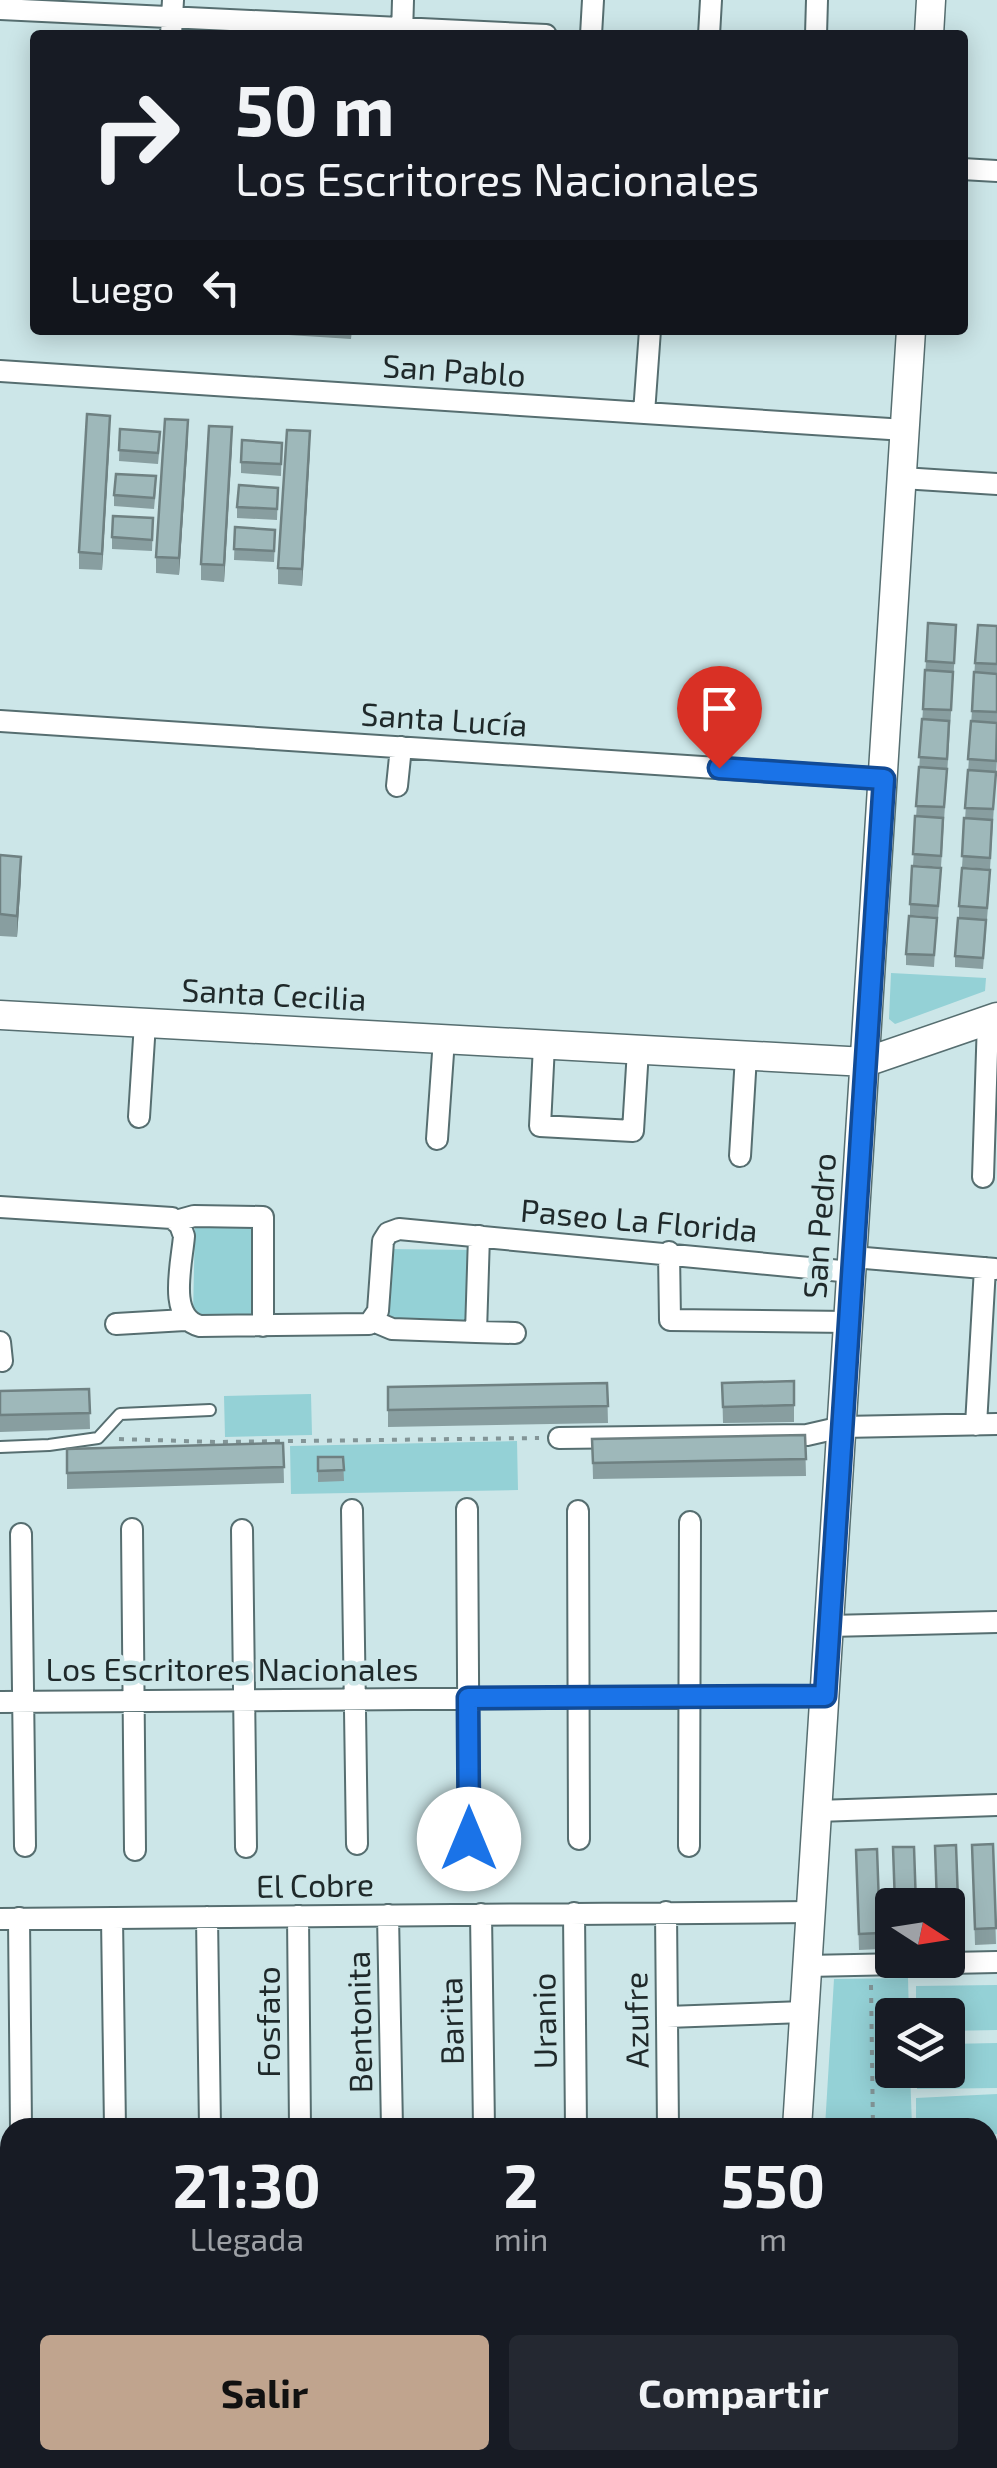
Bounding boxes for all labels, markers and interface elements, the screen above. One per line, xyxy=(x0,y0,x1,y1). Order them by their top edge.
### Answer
text: 50 m xyxy=(235,66,395,150)
icon: right xyxy=(70,70,200,200)
text: Los Escritores Nacionales xyxy=(235,151,759,205)
icon: left xyxy=(194,260,249,315)
text: Luego xyxy=(70,265,174,311)
street label: San Pablo xyxy=(381,345,527,393)
pin xyxy=(677,666,762,769)
icon: arrive xyxy=(692,681,747,736)
street label: Santa Lucía xyxy=(360,693,529,743)
street label: Santa Cecilia xyxy=(181,969,367,1017)
street label: San Pedro xyxy=(794,1152,842,1300)
street label: Paseo La Florida xyxy=(519,1190,759,1248)
street label: Los Escritores Nacionales xyxy=(46,1649,418,1687)
position arrow xyxy=(417,1787,521,1891)
street label: El Cobre xyxy=(256,1864,374,1904)
north arrow xyxy=(875,1888,965,1978)
map controls xyxy=(875,1888,965,2088)
street label: Bentonita xyxy=(338,1951,378,2093)
street label: Fosfato xyxy=(248,1966,286,2078)
street label: Uranio xyxy=(523,1972,563,2070)
street label: Azufre xyxy=(615,1972,655,2068)
street label: Barita xyxy=(430,1977,470,2065)
button: layers xyxy=(875,1998,965,2088)
text: 21:30 xyxy=(173,2148,321,2220)
text: 2 xyxy=(504,2148,538,2220)
text: 550 xyxy=(721,2148,825,2220)
text: Llegada xyxy=(190,2219,304,2257)
text: min xyxy=(494,2219,548,2257)
text: m xyxy=(759,2219,787,2257)
button: Salir xyxy=(40,2335,489,2450)
button: Compartir xyxy=(509,2335,958,2450)

